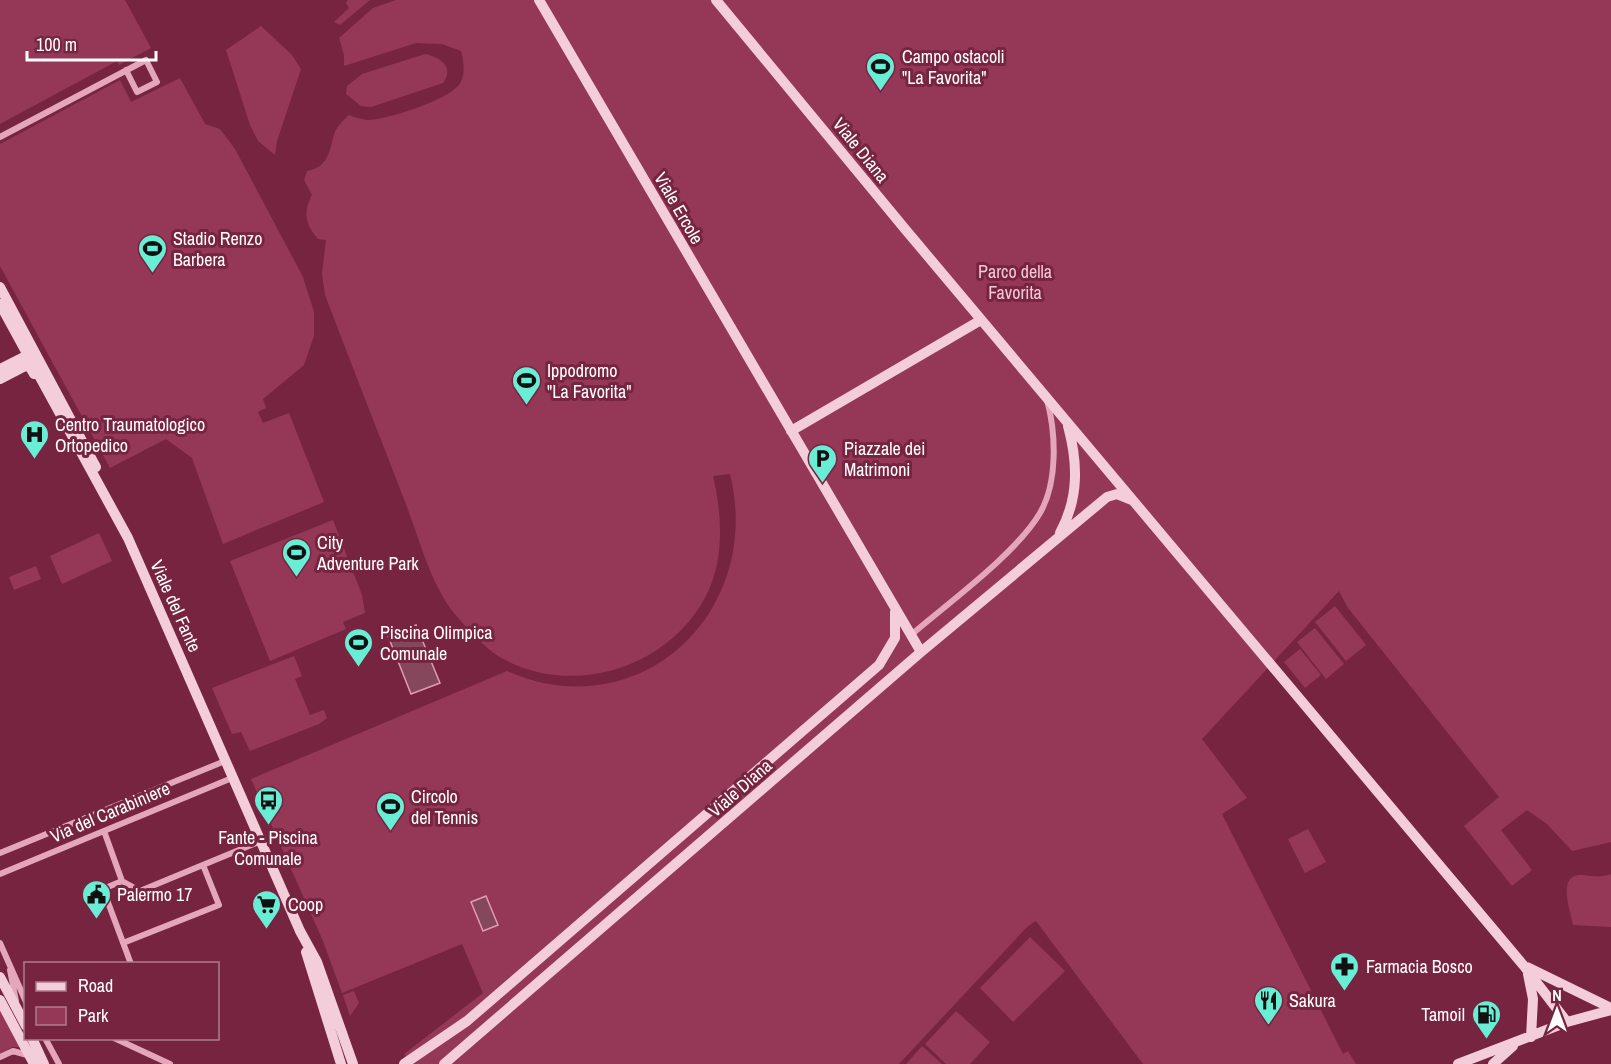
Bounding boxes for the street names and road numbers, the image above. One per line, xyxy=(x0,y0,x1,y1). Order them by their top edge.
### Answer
street label: Viale Diana xyxy=(827,112,895,188)
street label: Viale Ercole xyxy=(648,167,710,249)
street label: Viale del Fante xyxy=(145,556,207,656)
street label: Viale Diana xyxy=(703,753,777,823)
street label: Via del Carabiniere xyxy=(46,776,174,848)

